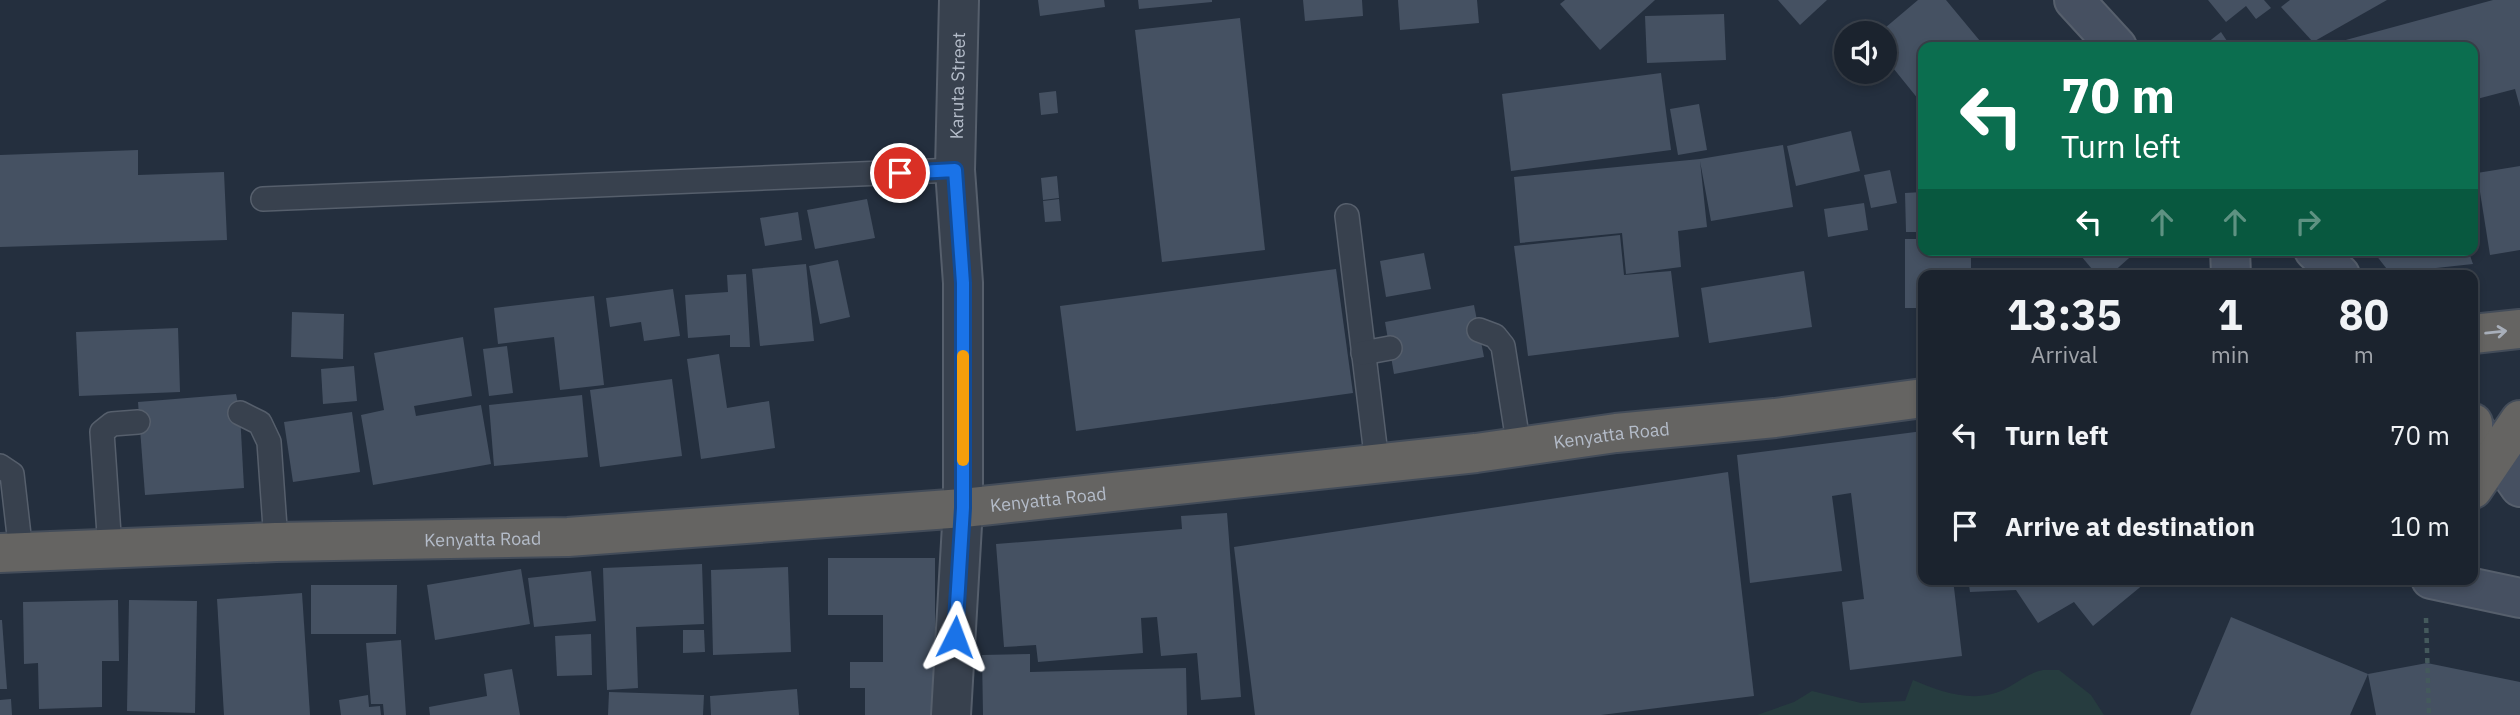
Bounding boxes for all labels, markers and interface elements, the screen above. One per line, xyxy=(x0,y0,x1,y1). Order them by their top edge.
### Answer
map controls xyxy=(1834,21,1897,84)
button: sound xyxy=(1834,21,1897,84)
street label: Karuta Street xyxy=(944,32,970,140)
text: 70 m xyxy=(2061,63,2175,126)
icon: left xyxy=(1946,70,2037,161)
text: Turn left xyxy=(2061,125,2181,167)
pin xyxy=(870,143,930,203)
icon: arrive xyxy=(881,154,919,192)
icon: left xyxy=(2070,203,2108,241)
icon: ahead xyxy=(2143,203,2181,241)
icon: ahead xyxy=(2216,203,2254,241)
icon: right xyxy=(2289,203,2327,241)
text: 13:35 xyxy=(2007,287,2122,342)
text: 1 xyxy=(2218,287,2243,342)
text: 80 xyxy=(2339,287,2389,342)
one-way arrow xyxy=(2485,325,2507,338)
text: Arrival xyxy=(2031,339,2098,369)
text: min xyxy=(2211,339,2250,369)
text: m xyxy=(2354,339,2374,369)
street label: Kenyatta Road xyxy=(1552,416,1671,453)
icon: left xyxy=(1946,416,1984,454)
text: Turn left xyxy=(2005,418,2108,452)
text: 70 m xyxy=(2390,418,2450,452)
street label: Kenyatta Road xyxy=(989,481,1108,517)
icon: arrive xyxy=(1946,507,1984,545)
text: Arrive at destination xyxy=(2005,509,2255,543)
text: 10 m xyxy=(2390,509,2450,543)
street label: Kenyatta Road xyxy=(424,526,541,551)
position arrow xyxy=(918,600,992,674)

